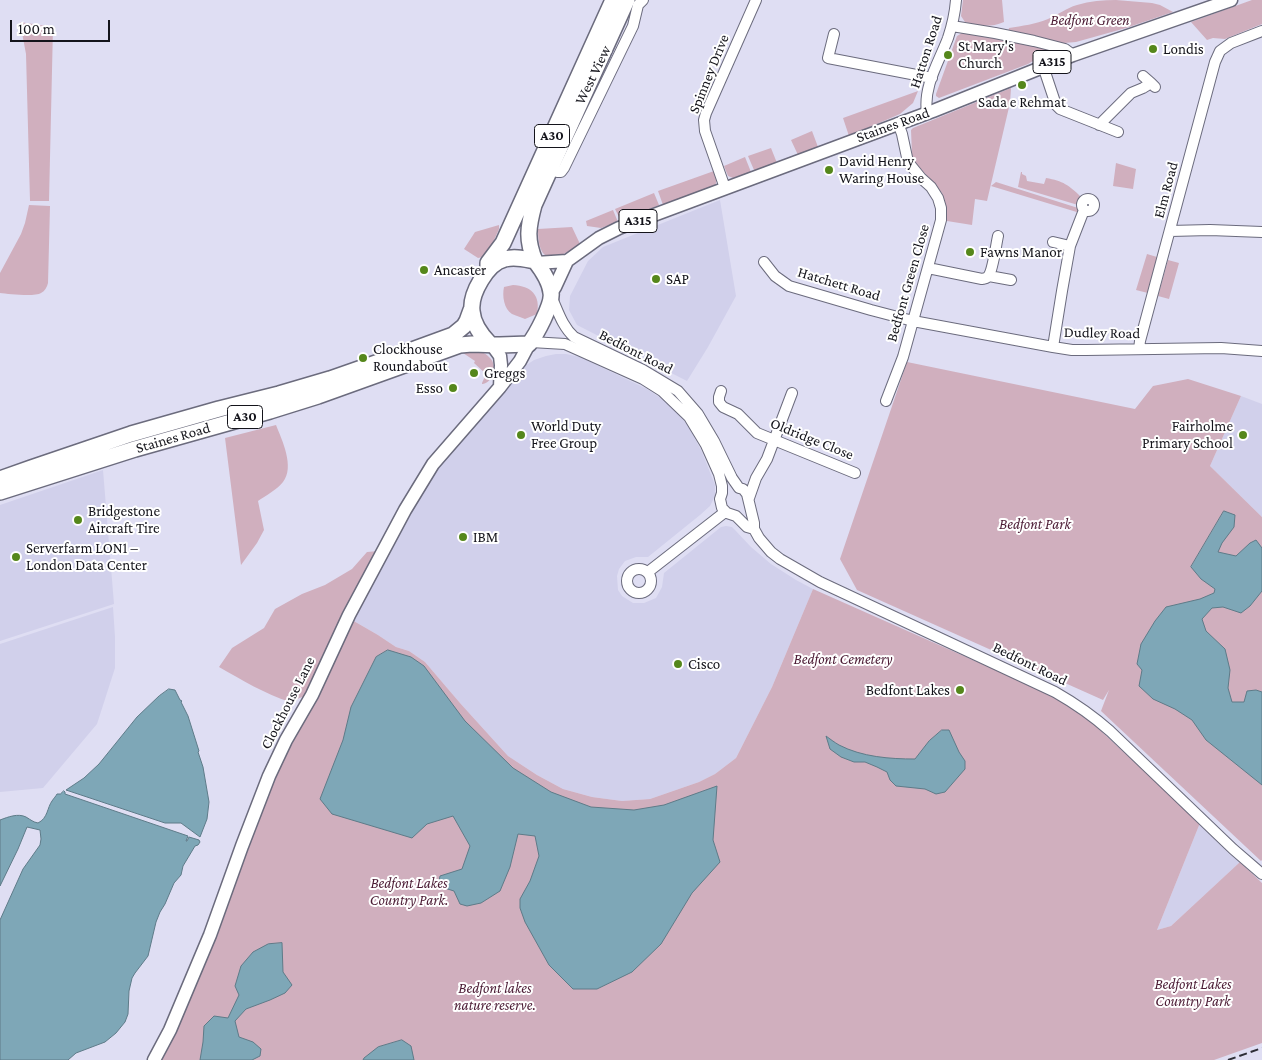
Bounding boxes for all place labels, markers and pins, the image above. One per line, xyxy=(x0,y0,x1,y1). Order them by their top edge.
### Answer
place label: St Mary's Church xyxy=(958,37,1014,72)
place label: Londis xyxy=(1163,40,1204,58)
marker: Londis xyxy=(1147,43,1159,55)
marker: St Mary's Church xyxy=(942,49,954,61)
marker: Sada e Rehmat xyxy=(1016,79,1028,91)
place label: Sada e Rehmat xyxy=(978,93,1066,111)
place label: David Henry Waring House xyxy=(839,152,924,187)
marker: David Henry Waring House xyxy=(823,164,835,176)
place label: Fawns Manor xyxy=(980,243,1062,261)
marker: Fawns Manor xyxy=(964,246,976,258)
place label: Ancaster xyxy=(434,261,486,279)
marker: Ancaster xyxy=(418,264,430,276)
place label: SAP xyxy=(666,270,689,288)
marker: SAP xyxy=(650,273,662,285)
place label: Clockhouse Roundabout xyxy=(373,340,447,375)
marker: Clockhouse Roundabout xyxy=(357,352,369,364)
place label: Greggs xyxy=(484,364,525,382)
marker: Greggs xyxy=(468,367,480,379)
place label: Esso xyxy=(416,379,443,397)
marker: Esso xyxy=(447,382,459,394)
place label: World Duty Free Group xyxy=(531,417,601,452)
place label: Fairholme Primary School xyxy=(1142,417,1233,452)
marker: World Duty Free Group xyxy=(515,429,527,441)
marker: Fairholme Primary School xyxy=(1237,429,1249,441)
place label: Bridgestone Aircraft Tire xyxy=(88,502,160,537)
marker: Bridgestone Aircraft Tire xyxy=(72,514,84,526)
place label: IBM xyxy=(473,528,498,546)
marker: IBM xyxy=(457,531,469,543)
place label: Serverfarm LON1 – London Data Center xyxy=(26,539,147,574)
marker: Serverfarm LON1 – London Data Center xyxy=(10,551,22,563)
place label: Cisco xyxy=(688,655,720,673)
marker: Cisco xyxy=(672,658,684,670)
place label: Bedfont Lakes xyxy=(866,681,950,699)
marker: Bedfont Lakes xyxy=(954,684,966,696)

